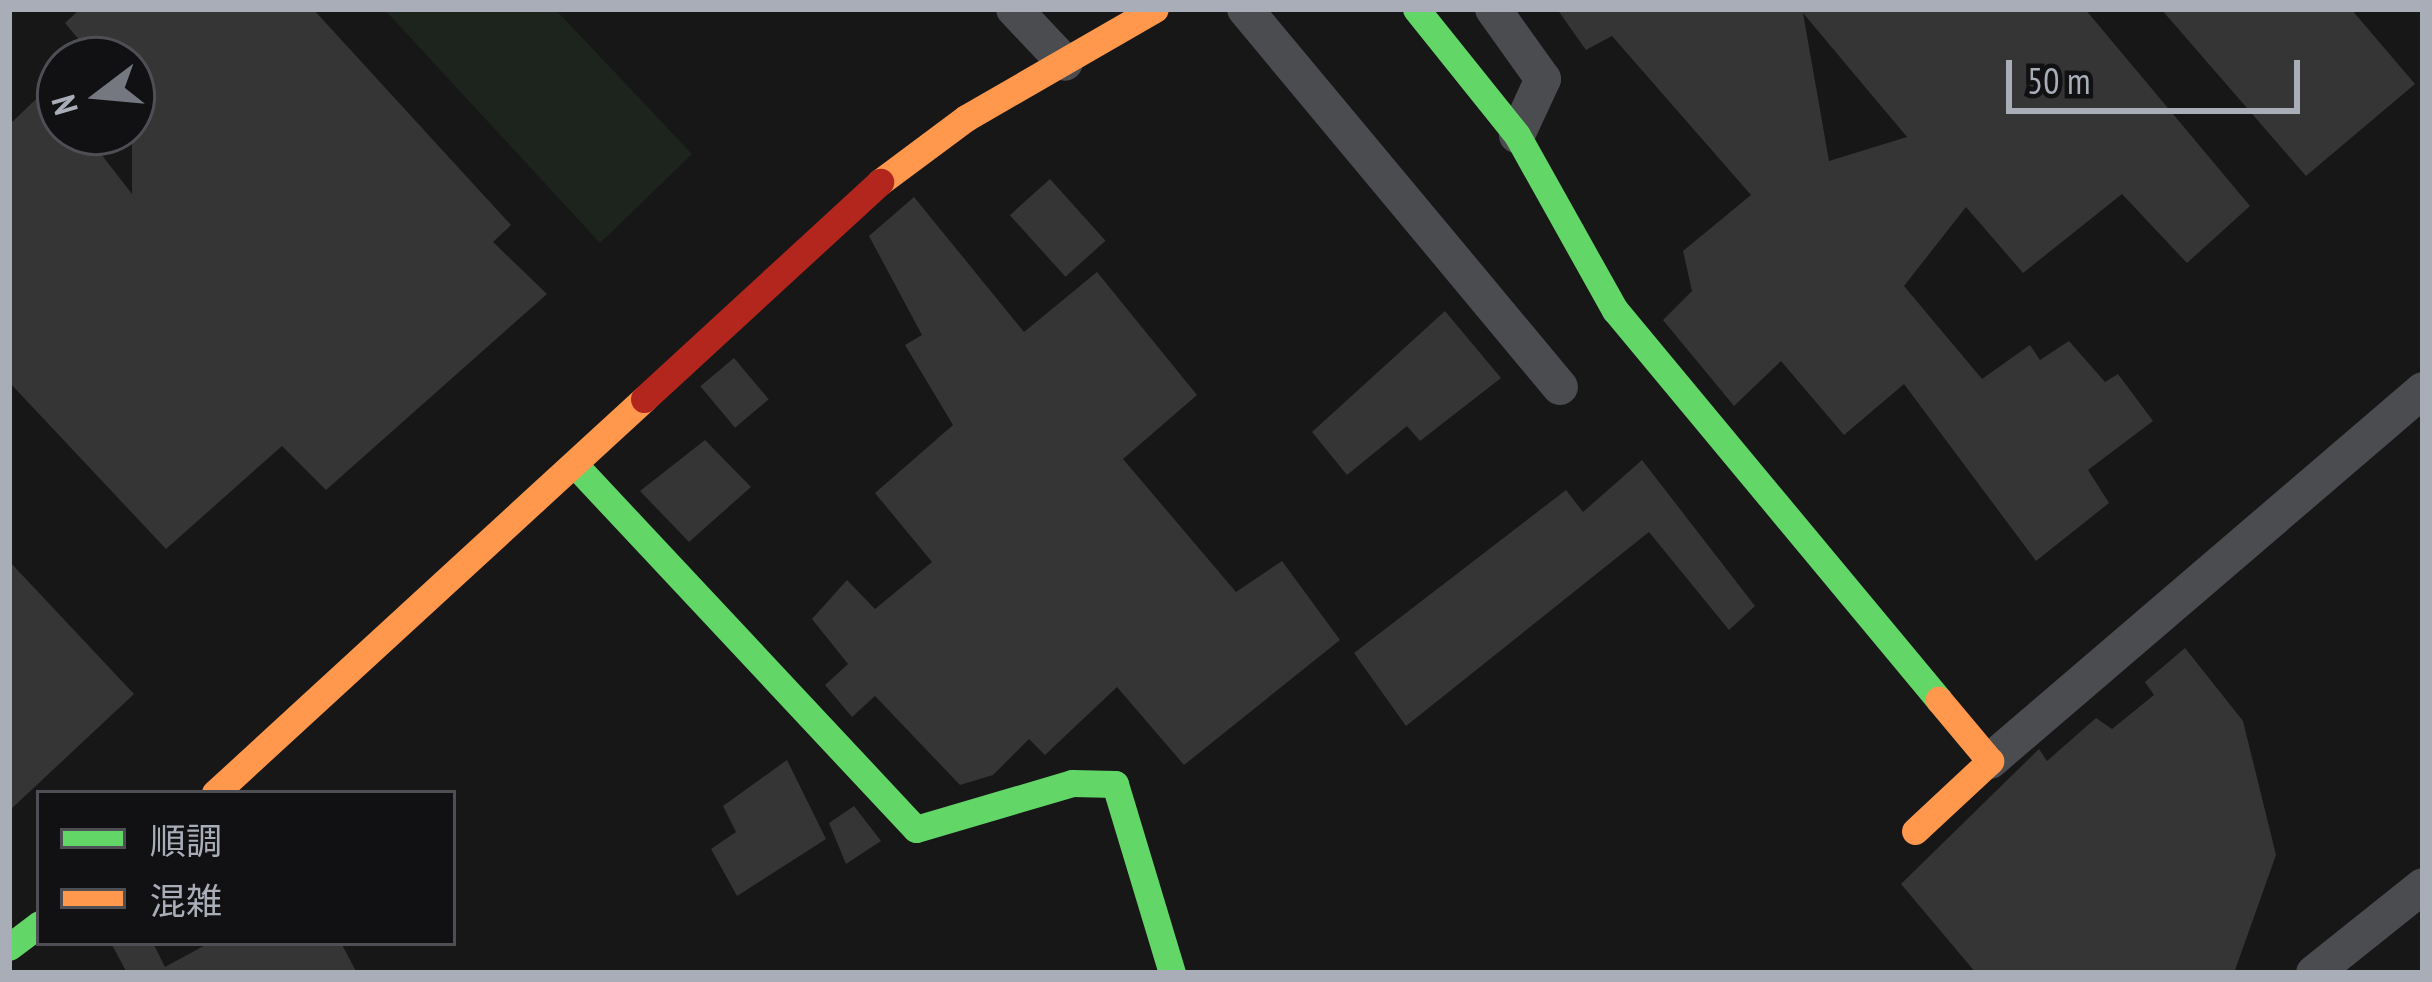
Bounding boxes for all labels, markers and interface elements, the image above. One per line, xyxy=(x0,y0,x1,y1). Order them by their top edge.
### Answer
north arrow xyxy=(36,36,156,156)
scale bar xyxy=(2012,36,2306,110)
text: 50 m xyxy=(2027,57,2090,104)
text: N xyxy=(41,91,87,120)
legend xyxy=(36,790,456,946)
text: 順調 xyxy=(150,817,222,864)
text: 混雑 xyxy=(150,877,222,924)

